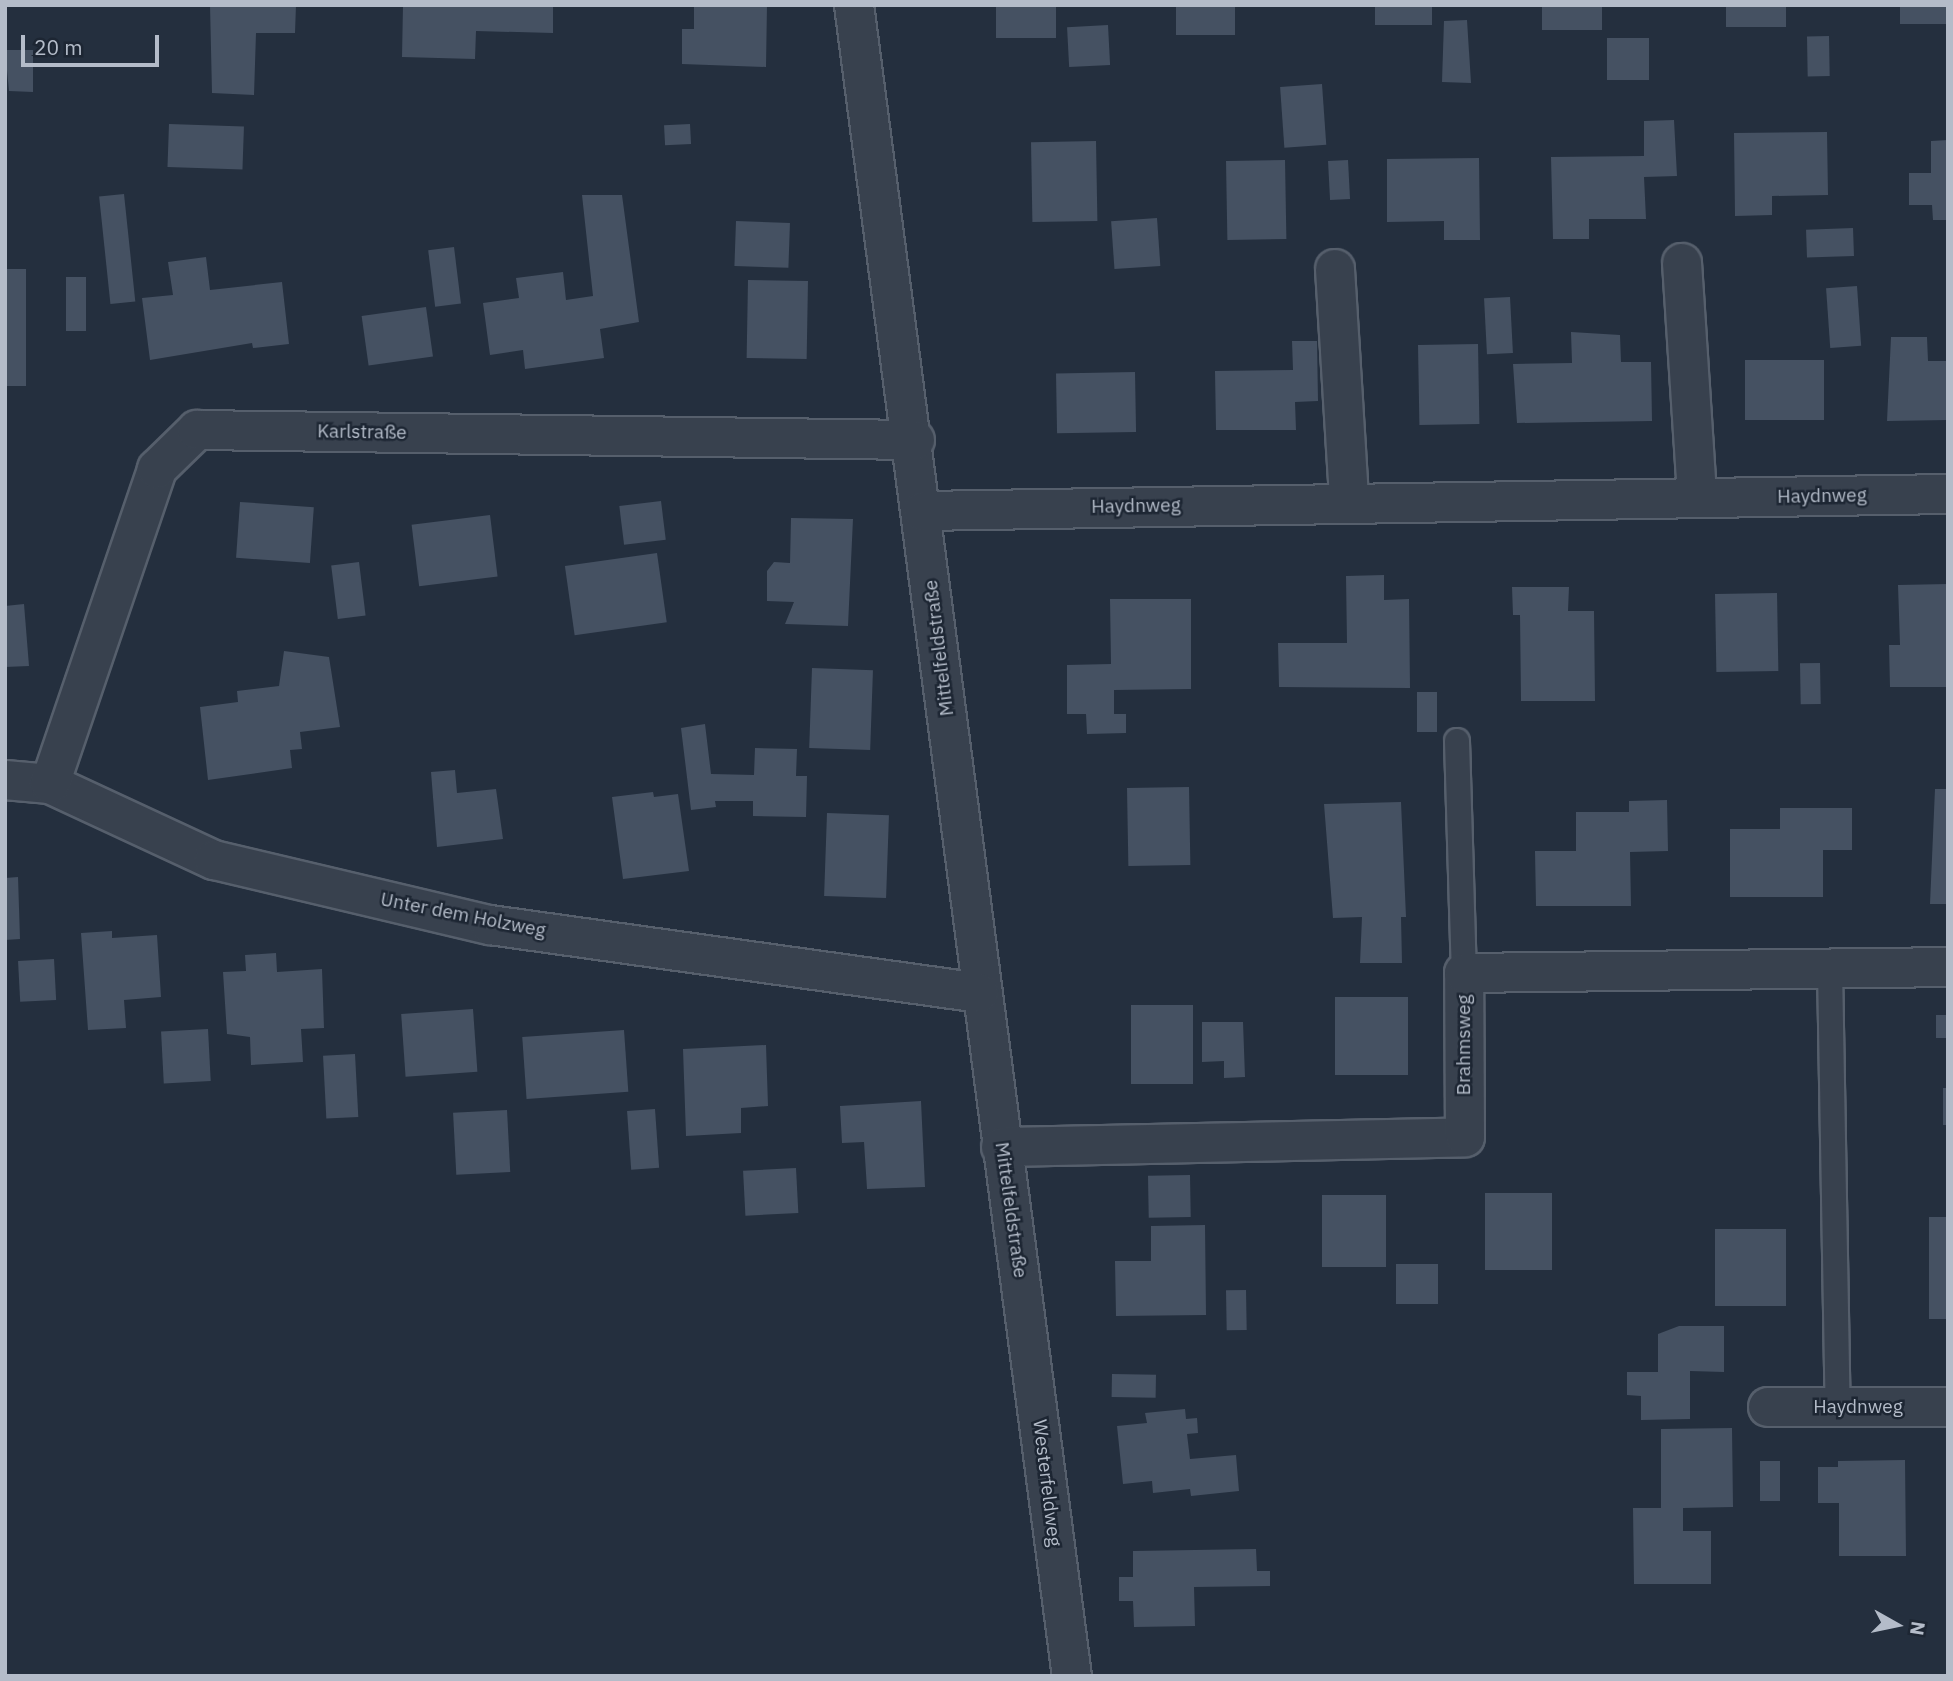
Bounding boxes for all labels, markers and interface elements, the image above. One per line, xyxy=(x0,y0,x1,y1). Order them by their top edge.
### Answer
scale bar xyxy=(24,21,163,65)
text: 20 m xyxy=(34,33,83,61)
street label: Karlstraße xyxy=(317,420,407,444)
street label: Haydnweg xyxy=(1777,484,1867,508)
street label: Haydnweg xyxy=(1091,494,1181,518)
street label: Mittelfeldstraße xyxy=(919,579,959,717)
street label: Unter dem Holzweg xyxy=(379,888,547,942)
street label: Brahmsweg xyxy=(1453,995,1475,1095)
street label: Mittelfeldstraße xyxy=(990,1141,1032,1279)
street label: Haydnweg xyxy=(1813,1396,1903,1418)
street label: Westerfeldweg xyxy=(1028,1418,1066,1548)
north arrow xyxy=(1862,1590,1932,1660)
text: N xyxy=(1905,1620,1931,1637)

